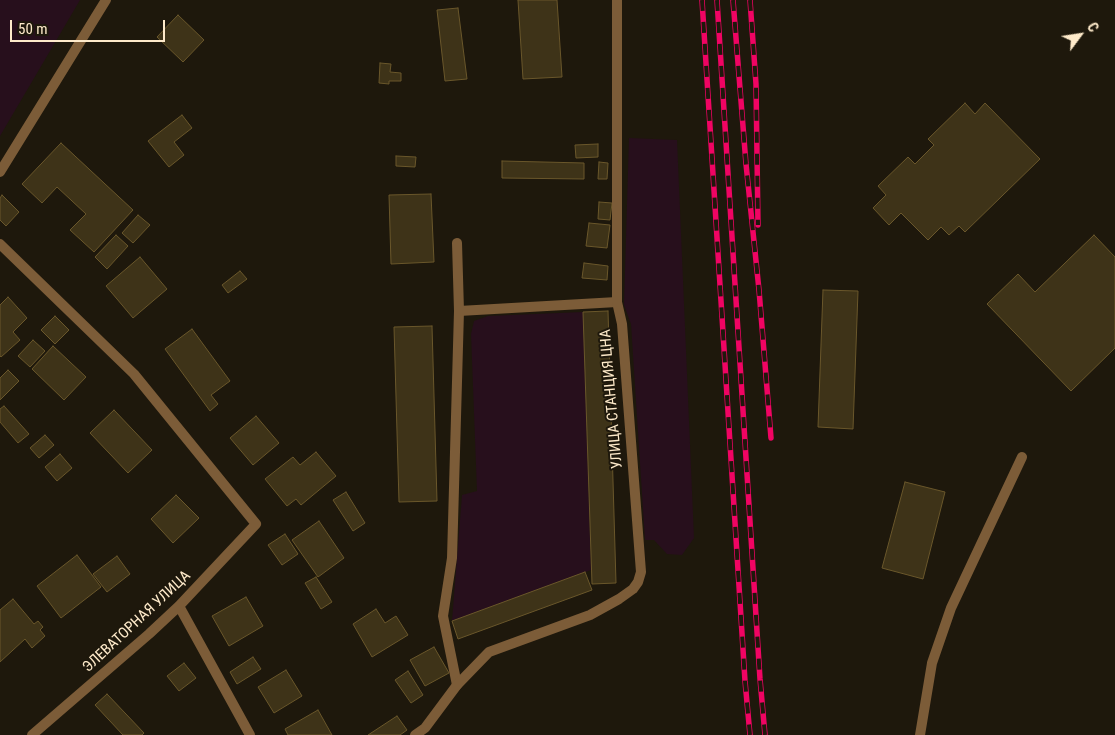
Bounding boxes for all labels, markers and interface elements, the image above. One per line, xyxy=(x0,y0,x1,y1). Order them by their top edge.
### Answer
scale bar xyxy=(12,10,168,42)
north arrow xyxy=(1055,10,1105,60)
text: 50 m xyxy=(18,20,48,38)
text: С xyxy=(1084,20,1102,35)
street label: УЛИЦА СТАНЦИЯ ЦНА xyxy=(597,328,627,470)
street label: ЭЛЕВАТОРНАЯ УЛИЦА xyxy=(79,567,195,677)

